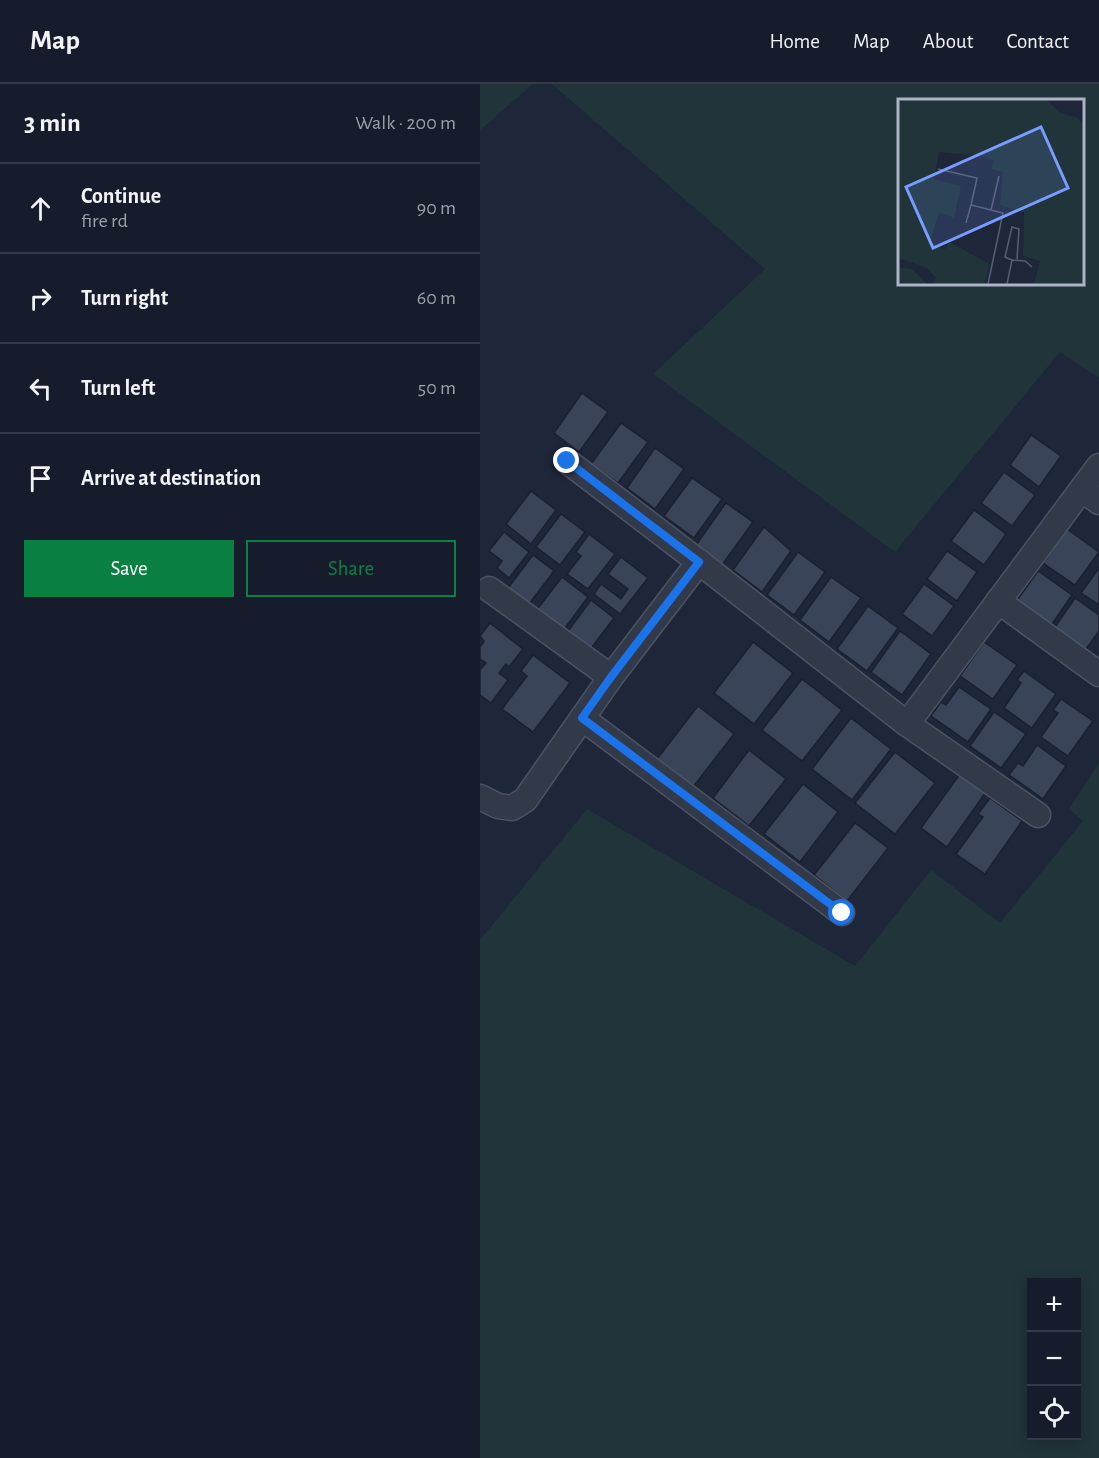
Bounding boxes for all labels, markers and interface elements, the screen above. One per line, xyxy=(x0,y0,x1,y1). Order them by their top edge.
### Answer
text: Map xyxy=(30,27,80,55)
text: Home xyxy=(769,31,820,52)
text: Map xyxy=(853,31,890,52)
text: About xyxy=(923,31,973,52)
text: Contact xyxy=(1006,31,1069,52)
inset map xyxy=(898,99,1084,285)
text: 3 min xyxy=(24,110,81,136)
text: Walk · 200 m xyxy=(355,113,456,133)
text: Continue xyxy=(81,185,161,207)
icon: ahead xyxy=(24,192,57,225)
text: 90 m xyxy=(417,198,456,218)
text: fire rd xyxy=(81,211,128,231)
icon: right xyxy=(24,282,57,315)
text: Turn right xyxy=(81,287,168,309)
text: 60 m xyxy=(417,288,456,308)
icon: left xyxy=(24,372,57,405)
text: Turn left xyxy=(81,377,155,399)
text: 50 m xyxy=(418,378,456,398)
route end xyxy=(553,447,579,473)
icon: arrive xyxy=(24,462,57,495)
text: Arrive at destination xyxy=(81,467,261,489)
button: Save xyxy=(24,540,234,597)
button: Share xyxy=(246,540,456,597)
route start xyxy=(828,899,854,925)
map controls xyxy=(1027,1278,1081,1440)
button: + xyxy=(1027,1278,1081,1332)
button: − xyxy=(1027,1332,1081,1386)
button: locate xyxy=(1027,1386,1081,1440)

